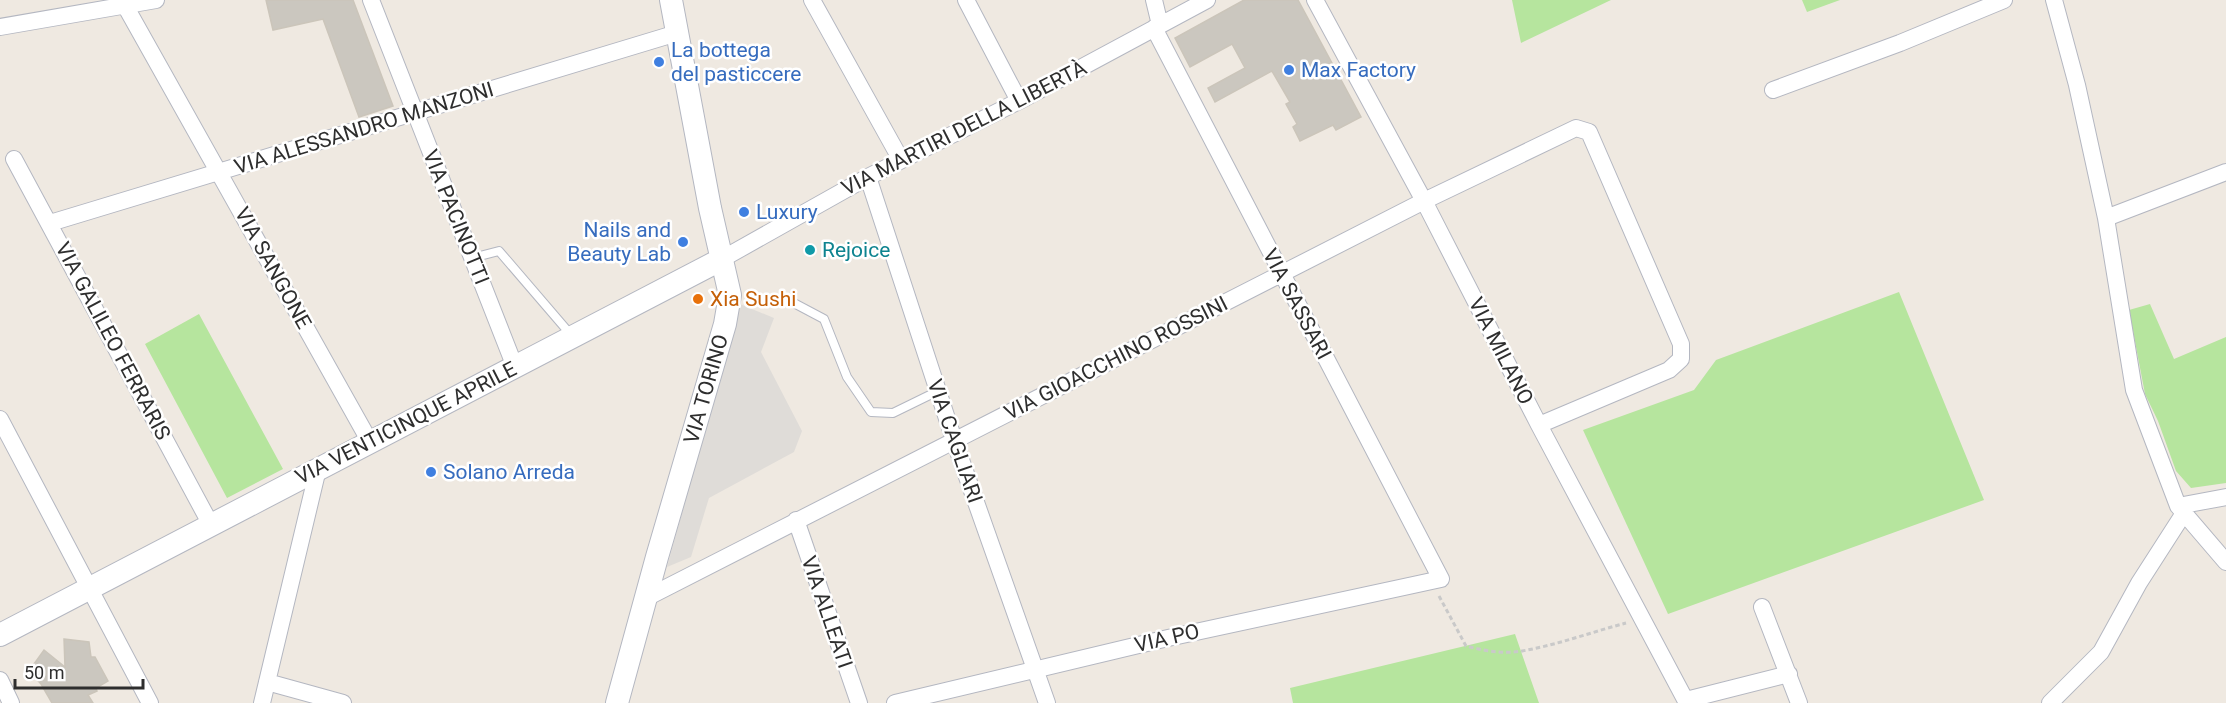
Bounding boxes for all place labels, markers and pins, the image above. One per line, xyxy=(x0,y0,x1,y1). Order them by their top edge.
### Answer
place label: La bottega del pasticcere xyxy=(671,38,802,86)
marker: La bottega del pasticcere xyxy=(652,55,666,69)
place label: Max Factory xyxy=(1301,58,1416,82)
marker: Max Factory xyxy=(1282,63,1296,77)
place label: Luxury xyxy=(756,200,818,224)
marker: Luxury xyxy=(737,205,751,219)
place label: Nails and Beauty Lab xyxy=(567,218,671,266)
marker: Nails and Beauty Lab xyxy=(676,235,690,249)
place label: Rejoice xyxy=(822,238,890,262)
marker: Rejoice xyxy=(803,243,817,257)
place label: Xia Sushi xyxy=(710,287,796,311)
marker: Xia Sushi xyxy=(691,292,705,306)
place label: Solano Arreda xyxy=(443,460,575,484)
marker: Solano Arreda xyxy=(424,465,438,479)

